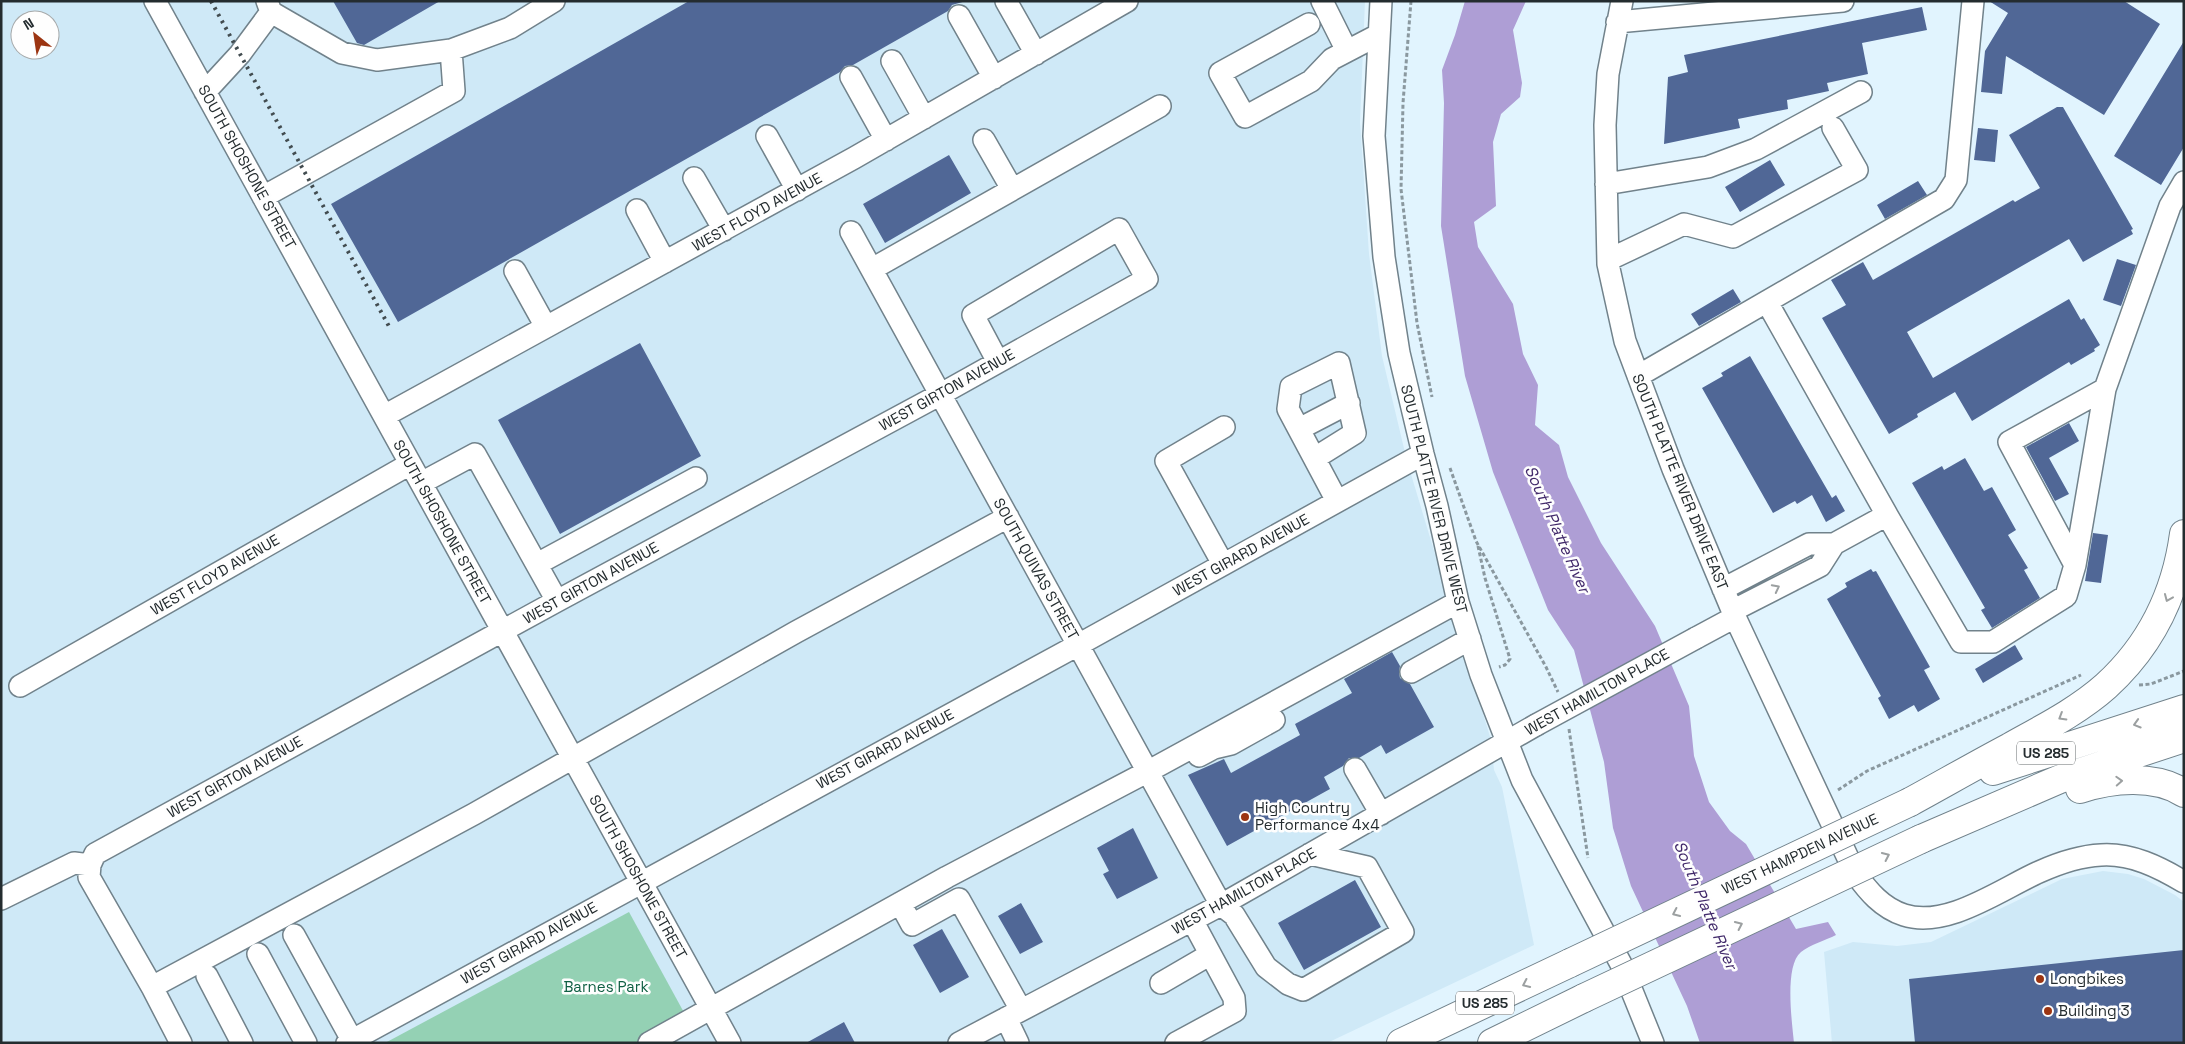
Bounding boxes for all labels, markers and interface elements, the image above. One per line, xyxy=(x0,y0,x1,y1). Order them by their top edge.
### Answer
north arrow xyxy=(10,10,60,60)
text: N xyxy=(20,14,37,34)
street label: SOUTH SHOSHONE STREET xyxy=(194,81,301,252)
street label: WEST FLOYD AVENUE xyxy=(688,168,825,255)
street label: WEST GIRTON AVENUE xyxy=(876,344,1018,435)
street label: SOUTH PLATTE RIVER DRIVE EAST xyxy=(1628,371,1733,593)
street label: SOUTH PLATTE RIVER DRIVE WEST xyxy=(1397,383,1472,615)
street label: SOUTH SHOSHONE STREET xyxy=(389,436,496,607)
water label: South Platte River xyxy=(1520,462,1596,598)
street label: SOUTH QUIVAS STREET xyxy=(990,495,1083,643)
street label: WEST GIRARD AVENUE xyxy=(1169,509,1312,600)
street label: WEST FLOYD AVENUE xyxy=(147,530,283,619)
street label: WEST GIRTON AVENUE xyxy=(520,537,662,628)
one-way arrow xyxy=(1770,584,1779,594)
one-way arrow xyxy=(2164,593,2175,602)
street label: WEST HAMILTON PLACE xyxy=(1521,644,1672,739)
street label: WEST GIRARD AVENUE xyxy=(813,704,957,793)
one-way arrow xyxy=(2059,710,2068,720)
one-way arrow xyxy=(2134,718,2142,728)
street label: WEST GIRTON AVENUE xyxy=(164,731,306,822)
road number: US 285 xyxy=(2017,741,2075,764)
one-way arrow xyxy=(2115,776,2123,787)
street label: SOUTH SHOSHONE STREET xyxy=(585,791,692,962)
place label: High Country Performance 4x4 xyxy=(1255,798,1380,834)
street label: WEST HAMPDEN AVENUE xyxy=(1718,809,1881,898)
marker: High Country Performance 4x4 xyxy=(1239,811,1251,823)
water label: South Platte River xyxy=(1669,838,1743,974)
street label: WEST HAMILTON PLACE xyxy=(1168,843,1319,938)
one-way arrow xyxy=(1881,852,1890,862)
street label: WEST GIRARD AVENUE xyxy=(457,897,600,988)
one-way arrow xyxy=(1672,907,1681,917)
one-way arrow xyxy=(1734,921,1743,932)
place label: Longbikes xyxy=(2050,969,2124,988)
marker: Longbikes xyxy=(2034,973,2046,985)
park label: Barnes Park xyxy=(563,977,649,996)
one-way arrow xyxy=(1522,977,1531,988)
road number: US 285 xyxy=(1456,991,1514,1014)
place label: Building 3 xyxy=(2058,1001,2130,1020)
marker: Building 3 xyxy=(2042,1005,2054,1017)

